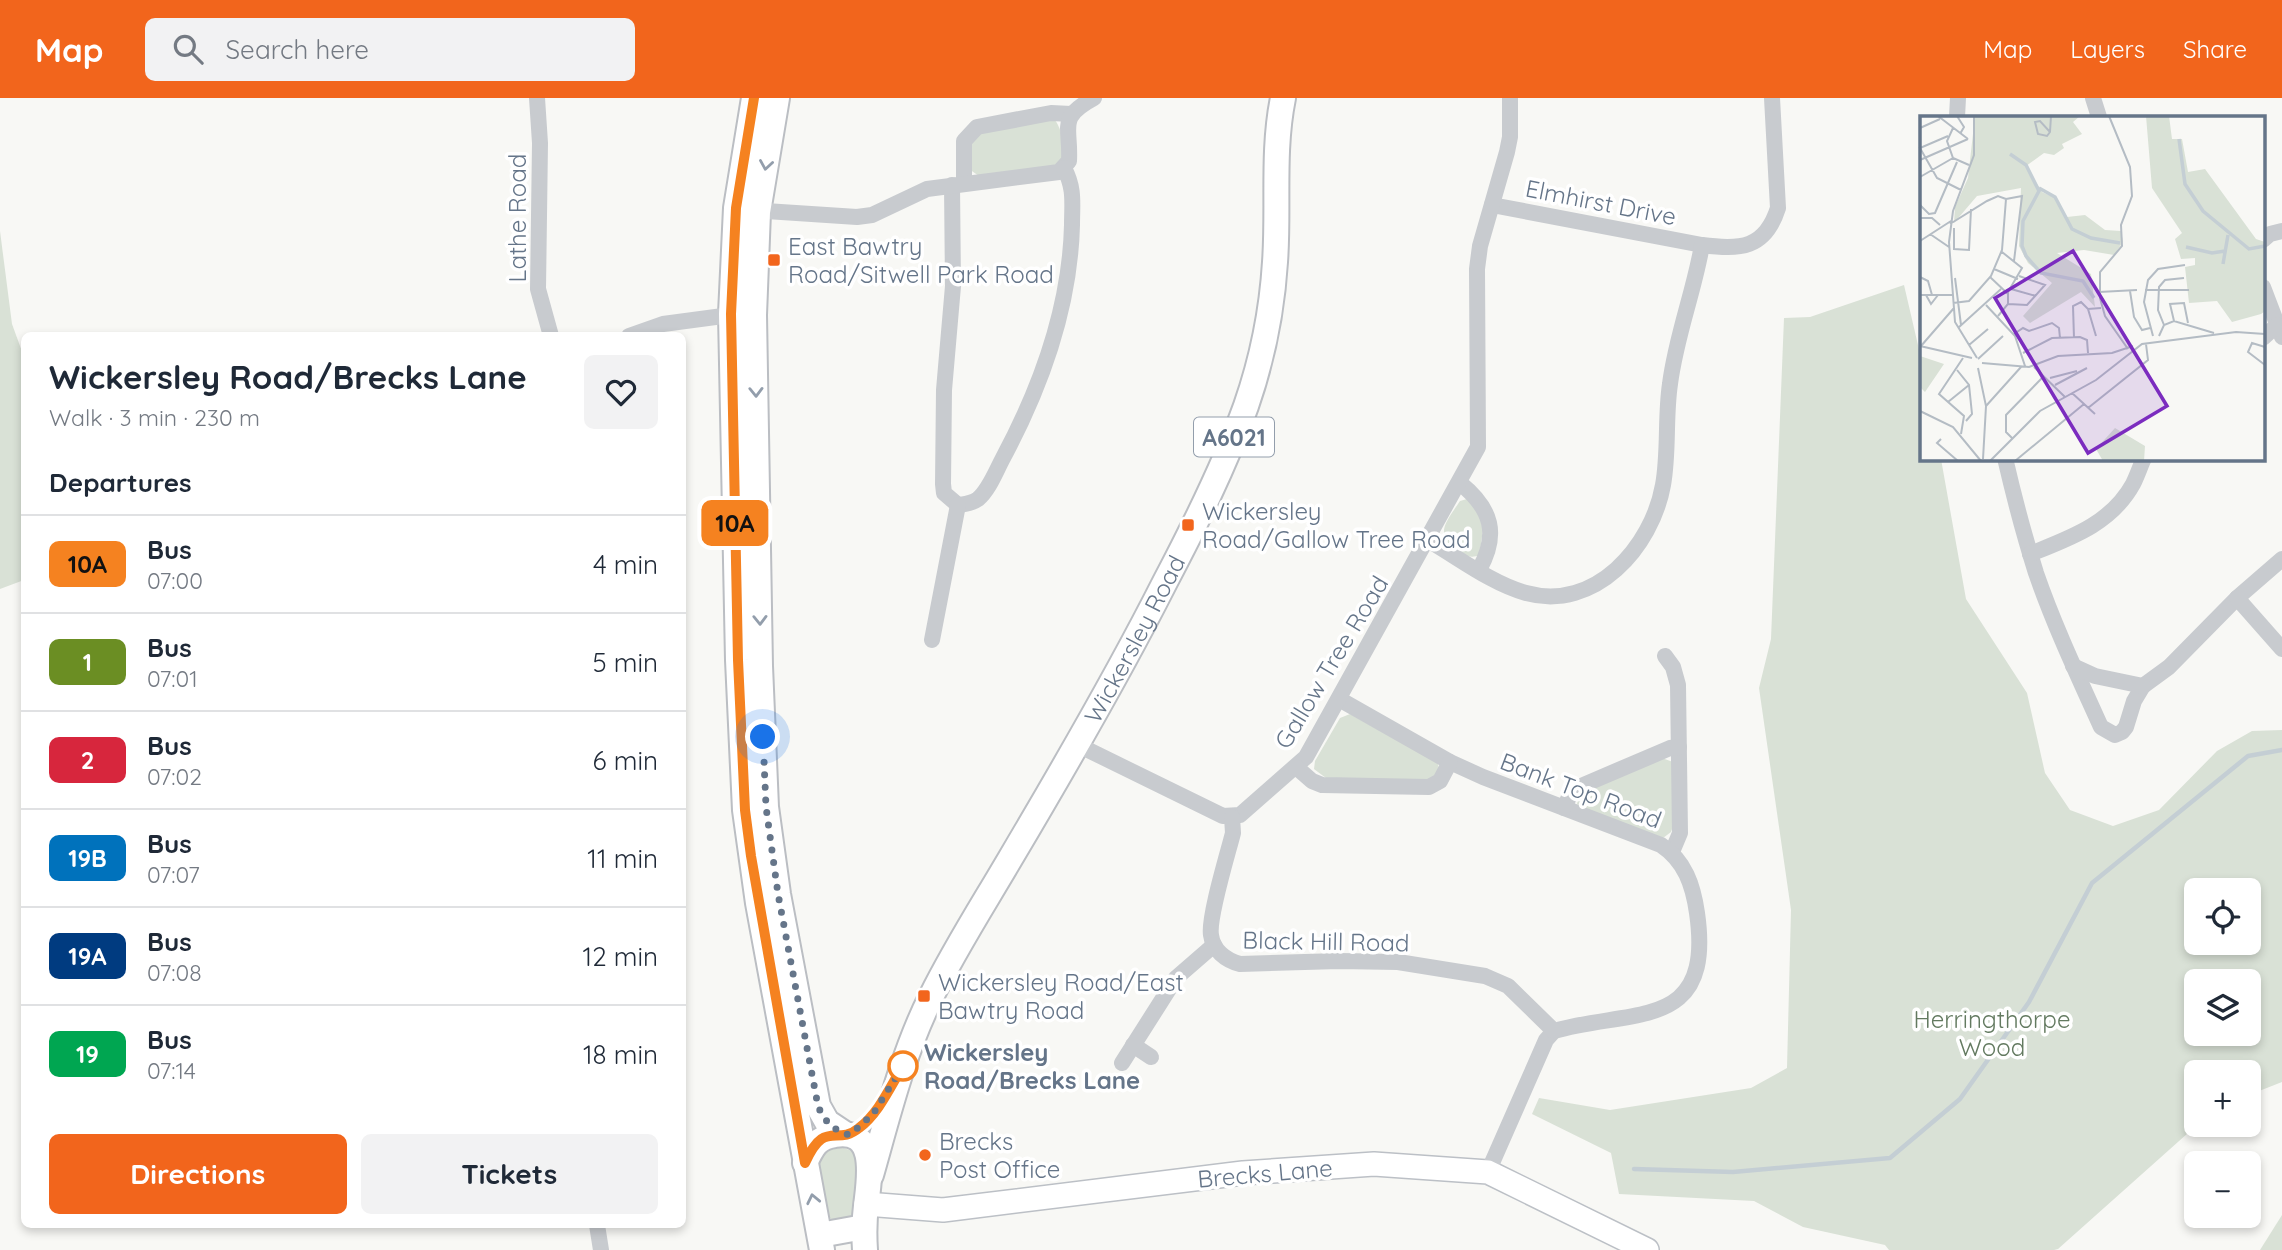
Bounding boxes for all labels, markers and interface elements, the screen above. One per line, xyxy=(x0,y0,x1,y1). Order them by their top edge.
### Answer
search box xyxy=(145,18,635,81)
text: Map xyxy=(35,29,103,70)
icon: search xyxy=(169,30,207,68)
text: Search here xyxy=(225,33,369,66)
text: Map xyxy=(1983,34,2032,64)
text: Layers xyxy=(2070,34,2145,64)
text: Share xyxy=(2183,34,2247,64)
inset map xyxy=(1920,116,2264,460)
street label: Lathe Road xyxy=(502,154,532,282)
one-way arrow xyxy=(759,159,774,171)
street label: Elmhirst Drive xyxy=(1523,173,1679,231)
place label: East Bawtry Road/Sitwell Park Road xyxy=(788,231,1054,289)
marker: East Bawtry Road/Sitwell Park Road xyxy=(766,252,782,268)
button: heart xyxy=(584,355,658,429)
text: Wickersley Road/Brecks Lane xyxy=(49,356,527,397)
one-way arrow xyxy=(748,387,763,398)
text: Walk · 3 min · 230 m xyxy=(49,403,260,432)
road number: A6021 xyxy=(1194,418,1274,456)
text: Departures xyxy=(49,466,192,499)
place label: Wickersley Road/Gallow Tree Road xyxy=(1202,496,1471,554)
line badge: 10A xyxy=(695,500,775,546)
text: 10A xyxy=(715,508,755,538)
marker: Wickersley Road/Gallow Tree Road xyxy=(1180,517,1196,533)
text: Bus xyxy=(147,533,192,566)
text: 4 min xyxy=(593,548,658,581)
text: 10A xyxy=(68,549,107,579)
street label: Wickersley Road xyxy=(1077,550,1191,728)
text: 07:00 xyxy=(147,566,203,595)
street label: Gallow Tree Road xyxy=(1268,570,1394,754)
one-way arrow xyxy=(752,614,767,625)
text: Bus xyxy=(147,631,192,664)
text: 5 min xyxy=(592,646,658,679)
text: 1 xyxy=(83,647,92,677)
text: 07:01 xyxy=(147,664,198,693)
your location xyxy=(745,719,780,754)
text: Bus xyxy=(147,729,192,762)
text: 6 min xyxy=(593,744,658,777)
text: 2 xyxy=(81,745,94,775)
street label: Bank Top Road xyxy=(1496,746,1666,834)
text: 07:02 xyxy=(147,762,202,791)
text: Bus xyxy=(147,827,192,860)
text: 11 min xyxy=(587,842,658,875)
text: 19B xyxy=(68,843,107,873)
text: 07:07 xyxy=(147,860,200,889)
map controls xyxy=(2184,878,2261,1228)
button: locate xyxy=(2184,878,2261,955)
text: Bus xyxy=(147,925,192,958)
street label: Black Hill Road xyxy=(1242,925,1410,957)
text: 12 min xyxy=(583,940,658,973)
text: 19A xyxy=(68,941,107,971)
text: 07:08 xyxy=(147,958,202,987)
place label: Wickersley Road/East Bawtry Road xyxy=(938,967,1184,1025)
button: layers xyxy=(2184,969,2261,1046)
marker: Wickersley Road/East Bawtry Road xyxy=(916,988,932,1004)
park label: Herringthorpe Wood xyxy=(1914,1004,2070,1062)
text: Bus xyxy=(147,1023,192,1056)
place label: Wickersley Road/Brecks Lane xyxy=(924,1037,1140,1095)
text: 18 min xyxy=(583,1038,658,1071)
text: 19 xyxy=(76,1039,99,1069)
marker: Wickersley Road/Brecks Lane xyxy=(888,1051,918,1081)
text: 07:14 xyxy=(147,1056,196,1085)
button: + xyxy=(2184,1060,2261,1137)
place label: Brecks Post Office xyxy=(939,1126,1060,1184)
button: Directions xyxy=(49,1134,347,1214)
button: Tickets xyxy=(361,1134,658,1214)
marker: Brecks Post Office xyxy=(917,1147,933,1163)
button: − xyxy=(2184,1151,2261,1228)
street label: Brecks Lane xyxy=(1196,1152,1334,1194)
one-way arrow xyxy=(806,1193,821,1205)

